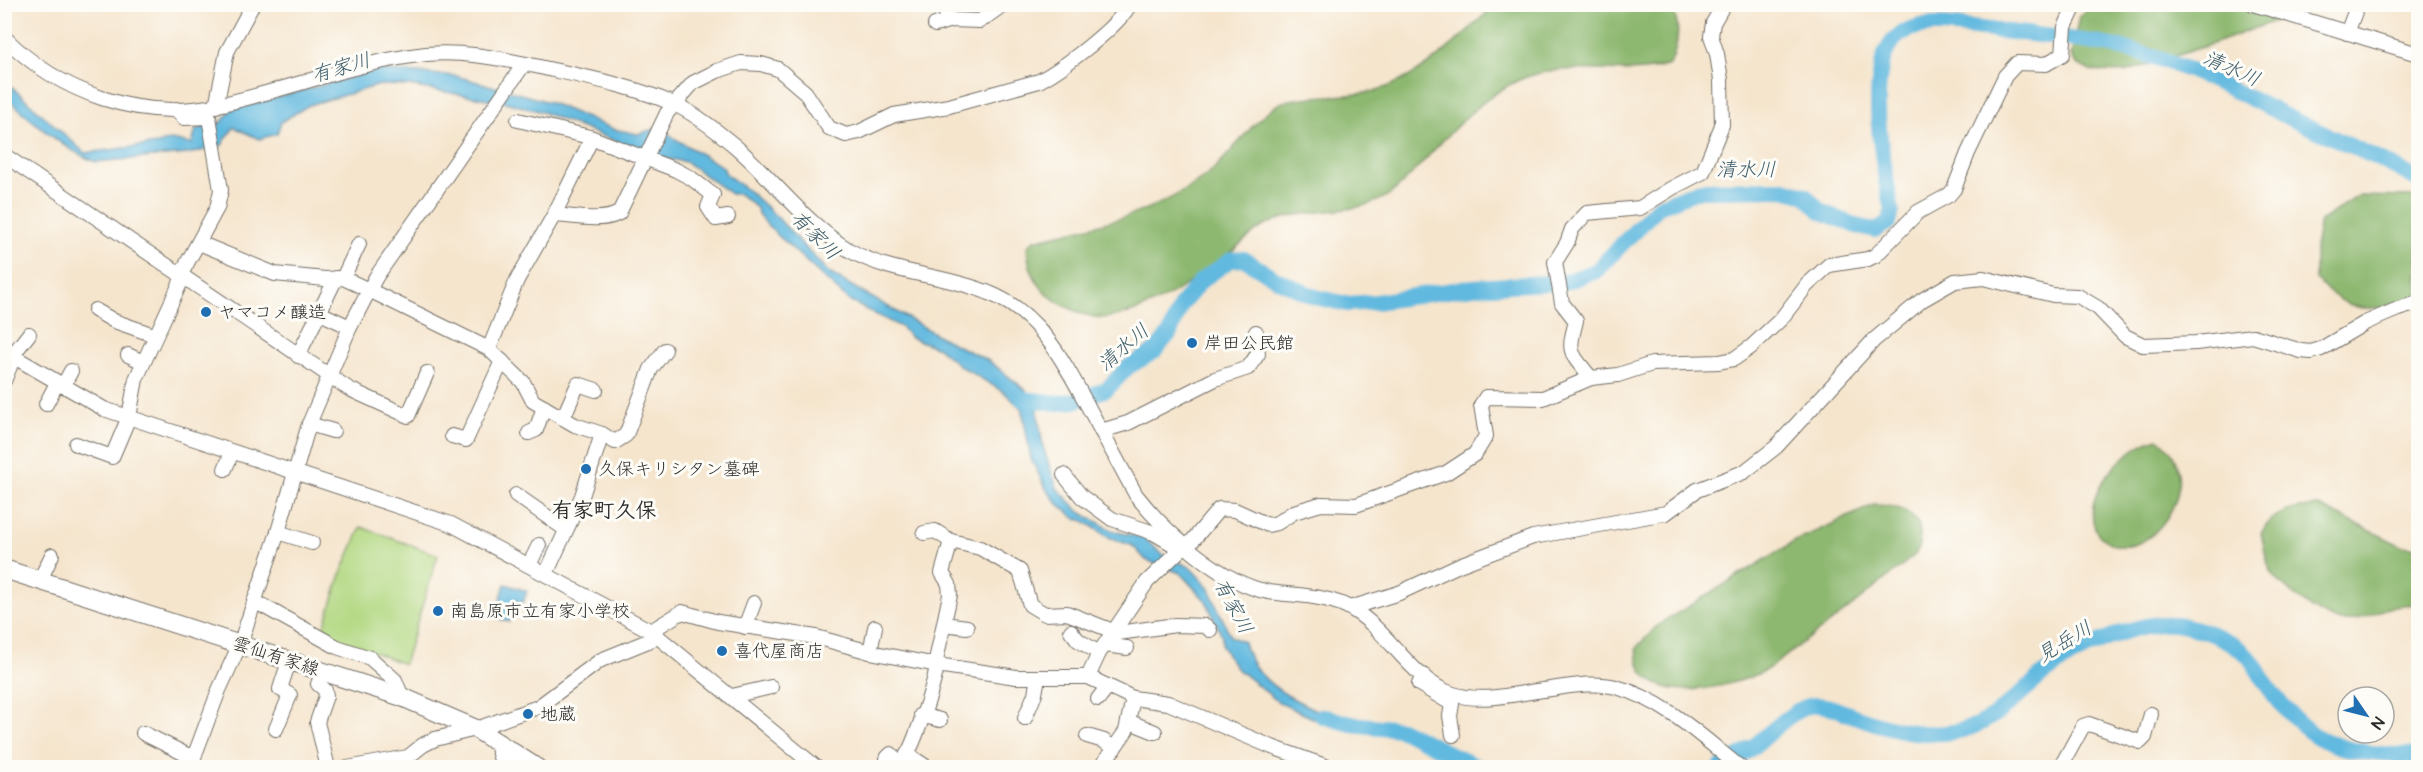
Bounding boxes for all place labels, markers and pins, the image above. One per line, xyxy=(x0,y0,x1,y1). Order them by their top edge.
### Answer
place label: ヤマコメ醸造 xyxy=(218,300,326,325)
marker: ヤマコメ醸造 xyxy=(199,305,213,319)
place label: 岸田公民館 xyxy=(1204,331,1294,356)
marker: 岸田公民館 xyxy=(1185,336,1199,350)
place label: 久保キリシタン墓碑 xyxy=(598,457,759,482)
marker: 久保キリシタン墓碑 xyxy=(579,462,593,476)
place label: 南島原市立有家小学校 xyxy=(450,599,630,624)
marker: 南島原市立有家小学校 xyxy=(431,604,445,618)
place label: 喜代屋商店 xyxy=(734,639,824,664)
marker: 喜代屋商店 xyxy=(715,644,729,658)
place label: 地蔵 xyxy=(540,702,576,727)
marker: 地蔵 xyxy=(521,707,535,721)

